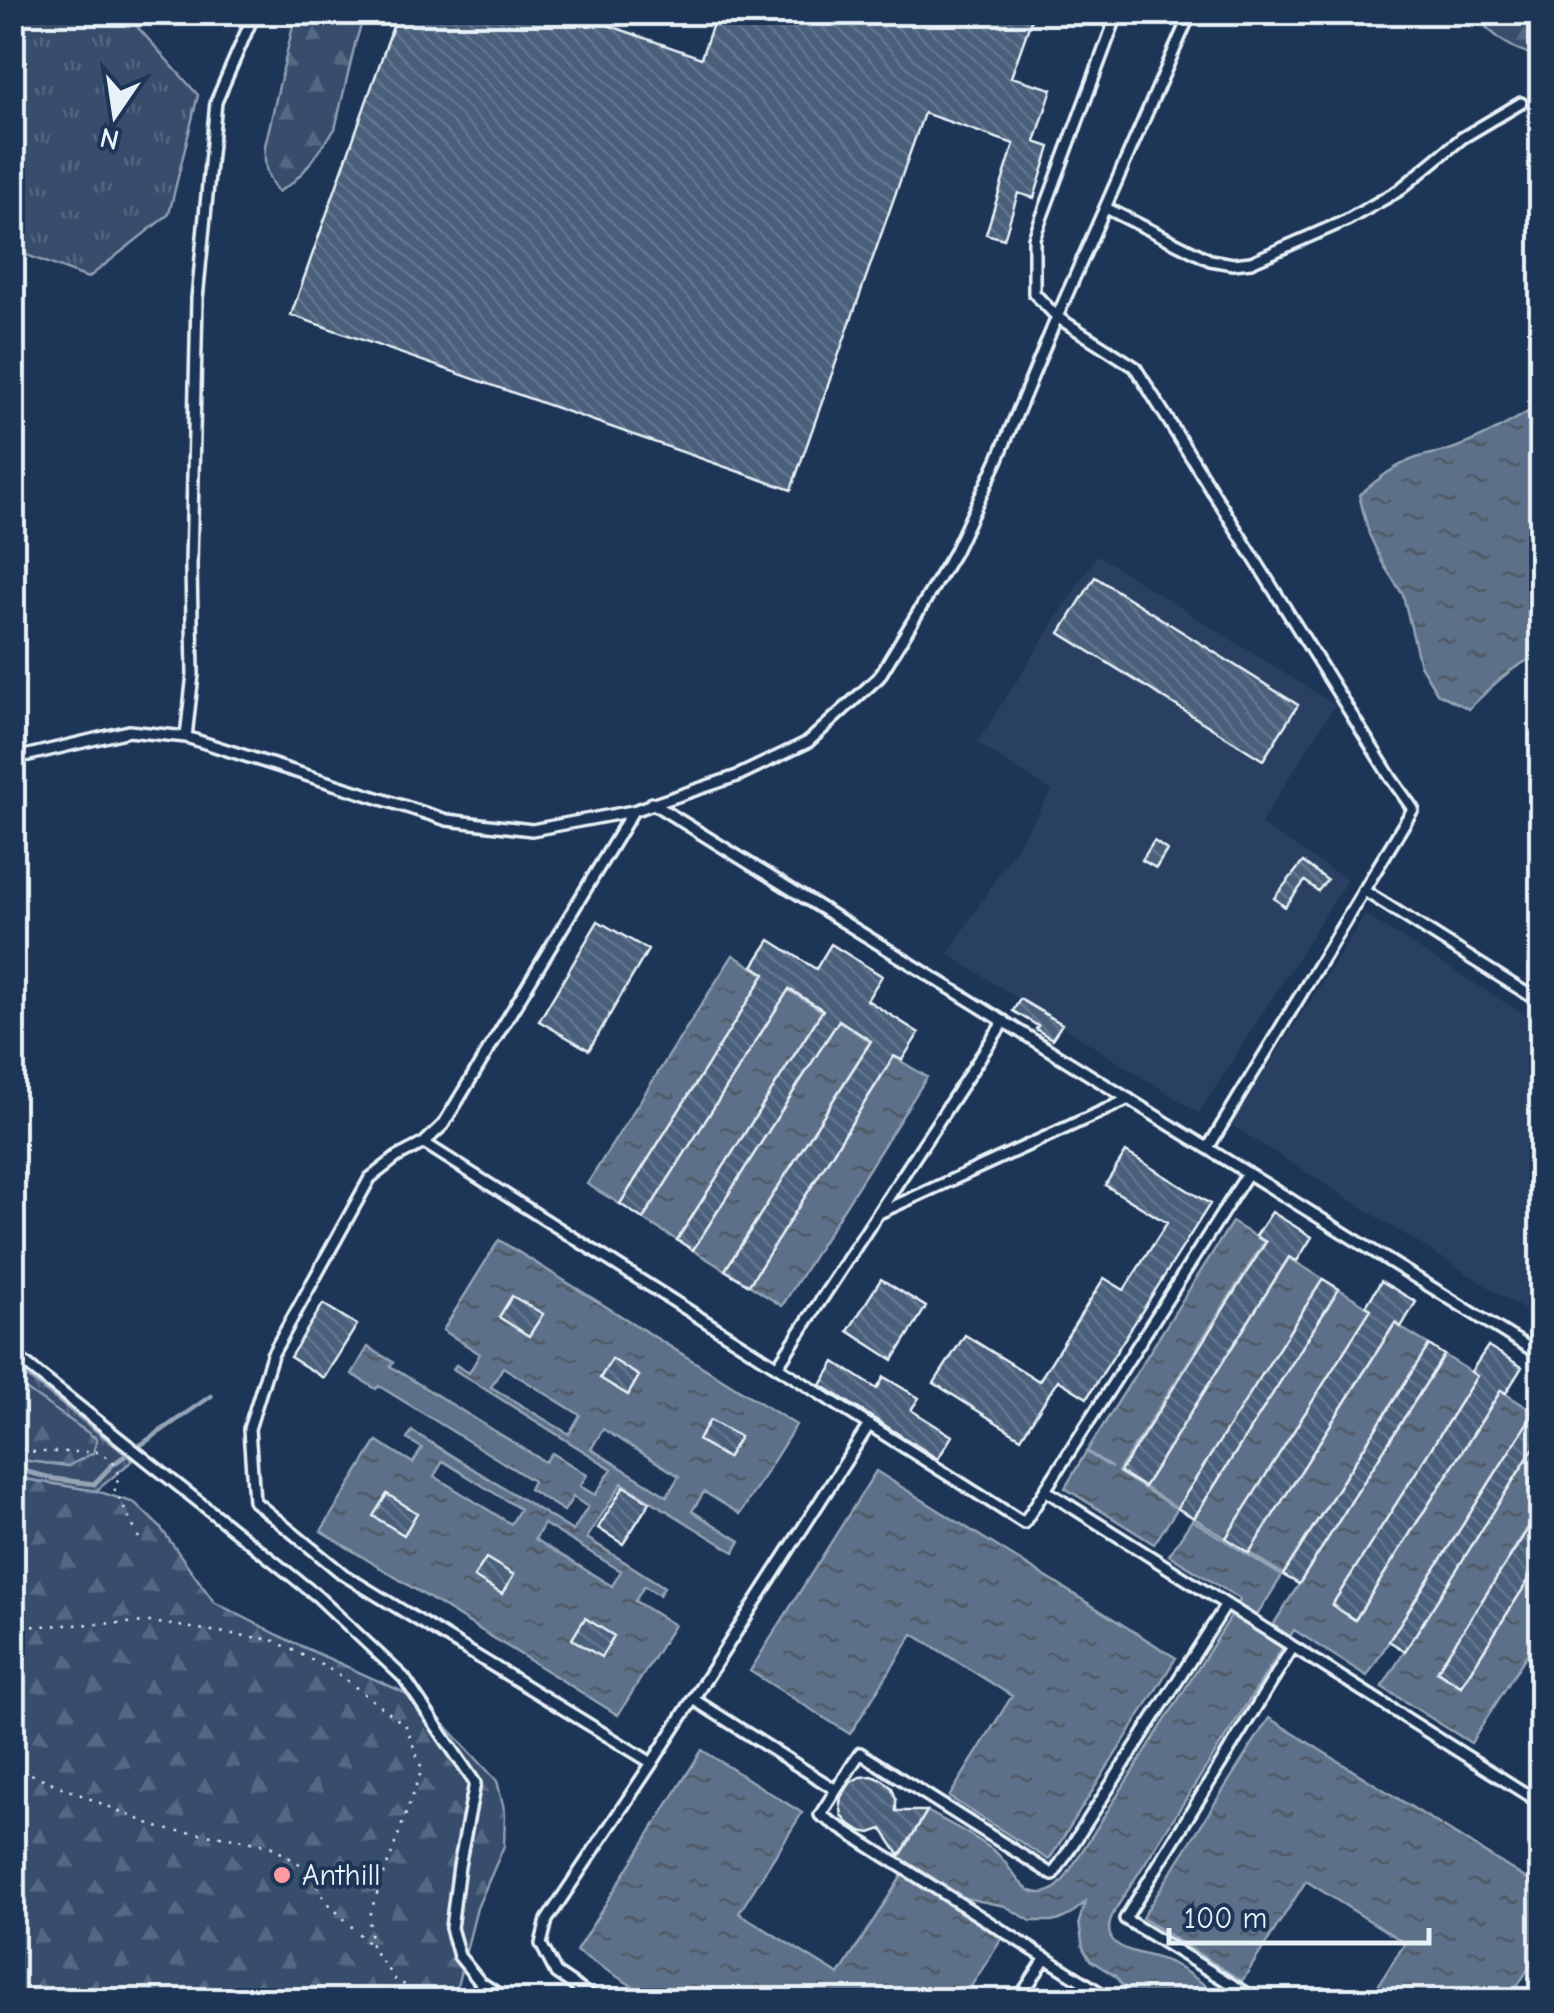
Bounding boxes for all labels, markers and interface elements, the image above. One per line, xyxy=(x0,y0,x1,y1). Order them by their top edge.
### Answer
north arrow xyxy=(65,65,165,165)
text: N xyxy=(97,121,122,156)
place label: Anthill xyxy=(302,1858,381,1893)
marker: Anthill xyxy=(271,1864,293,1886)
scale bar xyxy=(1169,1883,1429,1945)
text: 100 m xyxy=(1184,1901,1267,1936)

